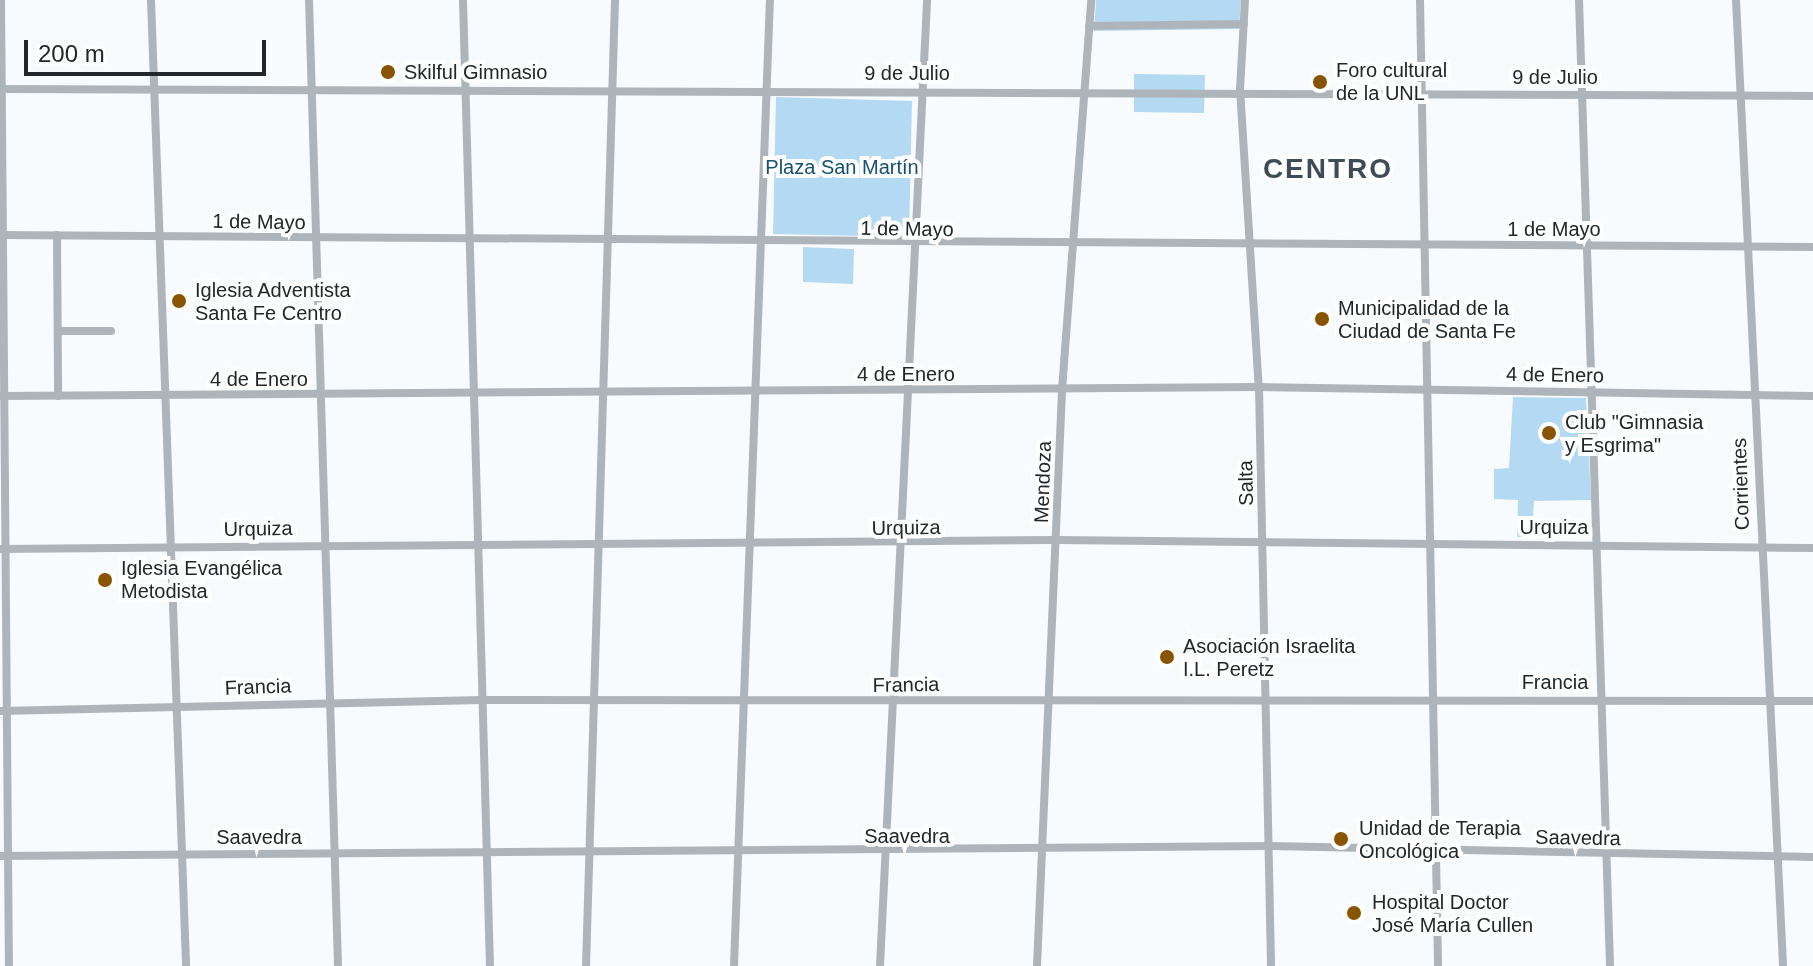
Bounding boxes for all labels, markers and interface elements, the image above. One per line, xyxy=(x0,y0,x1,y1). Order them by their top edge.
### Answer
scale bar xyxy=(28,24,270,74)
text: 200 m xyxy=(38,40,105,67)
place label: Foro cultural de la UNL xyxy=(1336,58,1447,105)
place label: Skilful Gimnasio xyxy=(404,60,547,84)
street label: 9 de Julio xyxy=(864,61,950,85)
marker: Skilful Gimnasio xyxy=(379,63,397,81)
street label: 9 de Julio xyxy=(1512,65,1598,89)
marker: Foro cultural de la UNL xyxy=(1311,73,1329,91)
district label: CENTRO xyxy=(1263,152,1393,186)
park label: Plaza San Martín xyxy=(765,155,919,179)
street label: 1 de Mayo xyxy=(212,209,306,235)
street label: 1 de Mayo xyxy=(860,216,954,242)
street label: 1 de Mayo xyxy=(1507,217,1601,241)
place label: Iglesia Adventista Santa Fe Centro xyxy=(195,278,352,325)
marker: Iglesia Adventista Santa Fe Centro xyxy=(170,292,188,310)
place label: Municipalidad de la Ciudad de Santa Fe xyxy=(1338,296,1516,343)
marker: Municipalidad de la Ciudad de Santa Fe xyxy=(1313,310,1331,328)
street label: 4 de Enero xyxy=(857,362,955,386)
street label: 4 de Enero xyxy=(1506,362,1604,388)
street label: 4 de Enero xyxy=(210,367,308,391)
place label: Club "Gimnasia y Esgrima" xyxy=(1565,410,1703,457)
marker: Club "Gimnasia y Esgrima" xyxy=(1540,424,1558,442)
street label: Corrientes xyxy=(1727,437,1755,531)
street label: Mendoza xyxy=(1030,440,1056,524)
street label: Salta xyxy=(1234,460,1258,506)
street label: Urquiza xyxy=(871,515,941,541)
street label: Urquiza xyxy=(1520,515,1588,539)
street label: Urquiza xyxy=(223,516,293,542)
place label: Iglesia Evangélica Metodista xyxy=(121,556,282,603)
marker: Iglesia Evangélica Metodista xyxy=(96,571,114,589)
place label: Asociación Israelita I.L. Peretz xyxy=(1183,634,1355,681)
marker: Asociación Israelita I.L. Peretz xyxy=(1158,648,1176,666)
street label: Francia xyxy=(1522,670,1588,694)
street label: Francia xyxy=(872,672,940,698)
street label: Francia xyxy=(224,674,292,700)
place label: Unidad de Terapia Oncológica xyxy=(1359,816,1521,863)
street label: Saavedra xyxy=(864,824,950,848)
street label: Saavedra xyxy=(216,825,302,849)
street label: Saavedra xyxy=(1535,825,1621,851)
marker: Unidad de Terapia Oncológica xyxy=(1330,828,1352,850)
place label: Hospital Doctor José María Cullen xyxy=(1372,890,1533,937)
marker: Hospital Doctor José María Cullen xyxy=(1343,902,1365,924)

